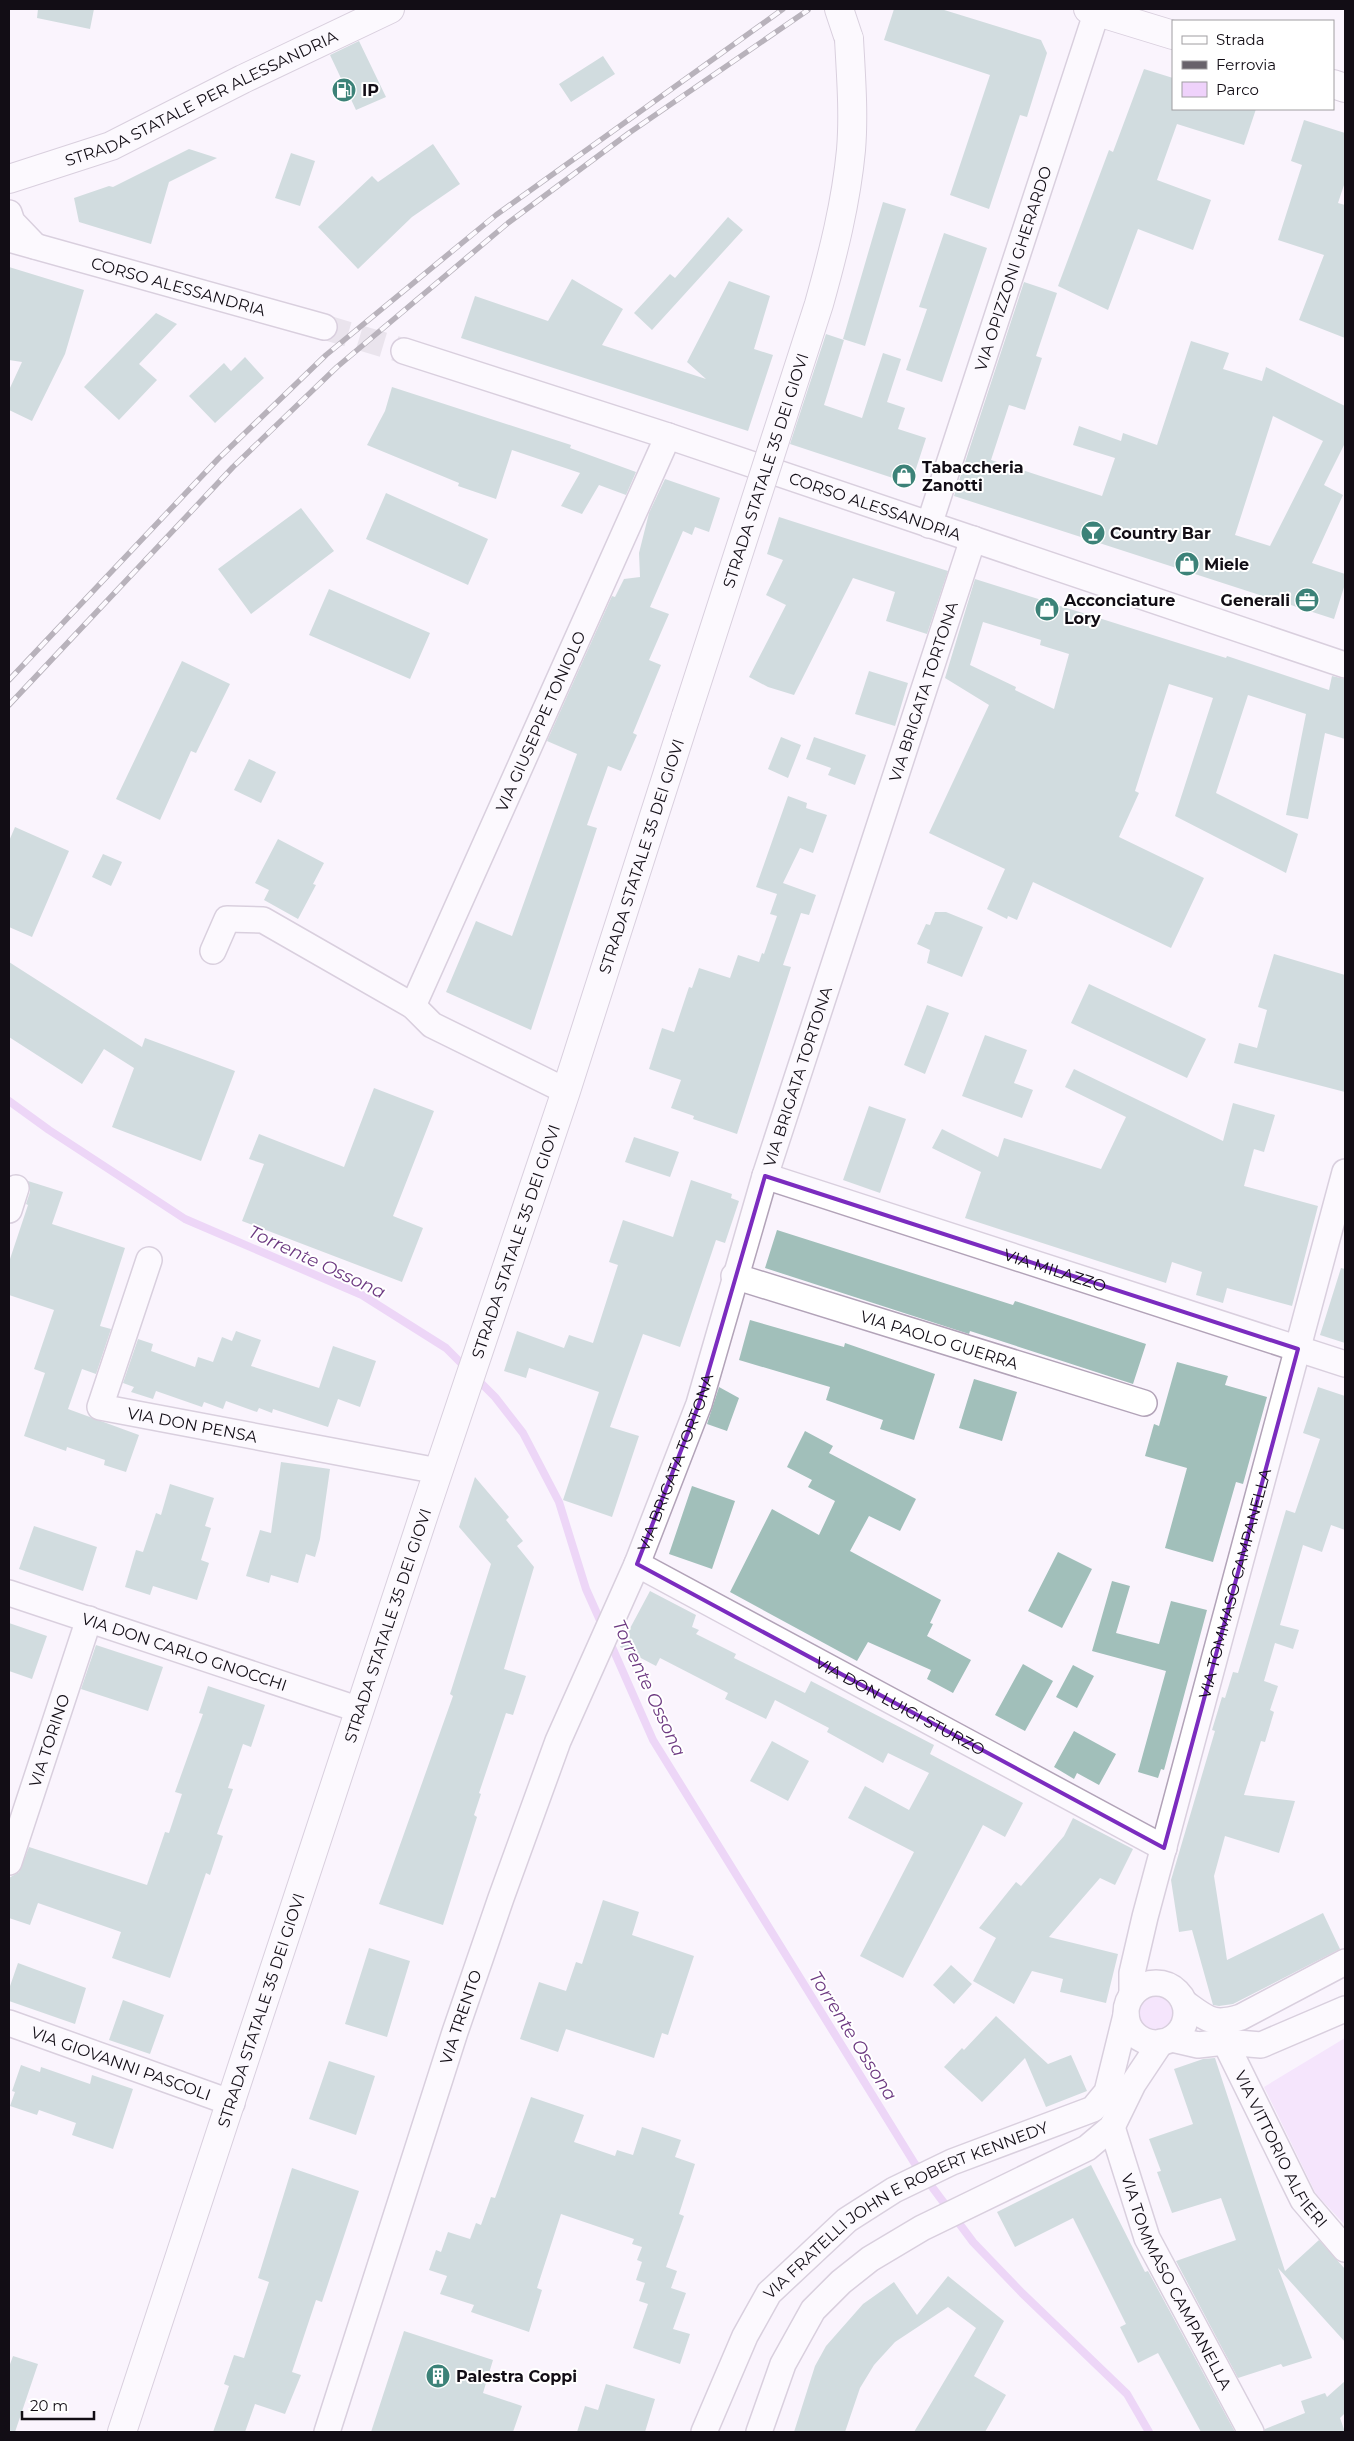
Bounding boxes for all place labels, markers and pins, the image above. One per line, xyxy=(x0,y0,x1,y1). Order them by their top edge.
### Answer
fuel station icon: IP xyxy=(331,77,357,103)
place label: IP xyxy=(362,81,379,100)
place label: Tabaccheria Zanotti xyxy=(922,458,1024,495)
shop icon: Tabaccheria Zanotti xyxy=(891,463,917,489)
bar icon: Country Bar xyxy=(1080,520,1106,546)
place label: Country Bar xyxy=(1110,524,1211,543)
shop icon: Miele xyxy=(1174,551,1200,577)
place label: Miele xyxy=(1204,555,1249,574)
office icon: Generali xyxy=(1294,587,1320,613)
place label: Acconciature Lory xyxy=(1063,591,1175,628)
place label: Generali xyxy=(1221,591,1290,610)
shop icon: Acconciature Lory xyxy=(1034,596,1060,622)
building icon: Palestra Coppi xyxy=(425,2363,451,2389)
place label: Palestra Coppi xyxy=(456,2367,577,2386)

